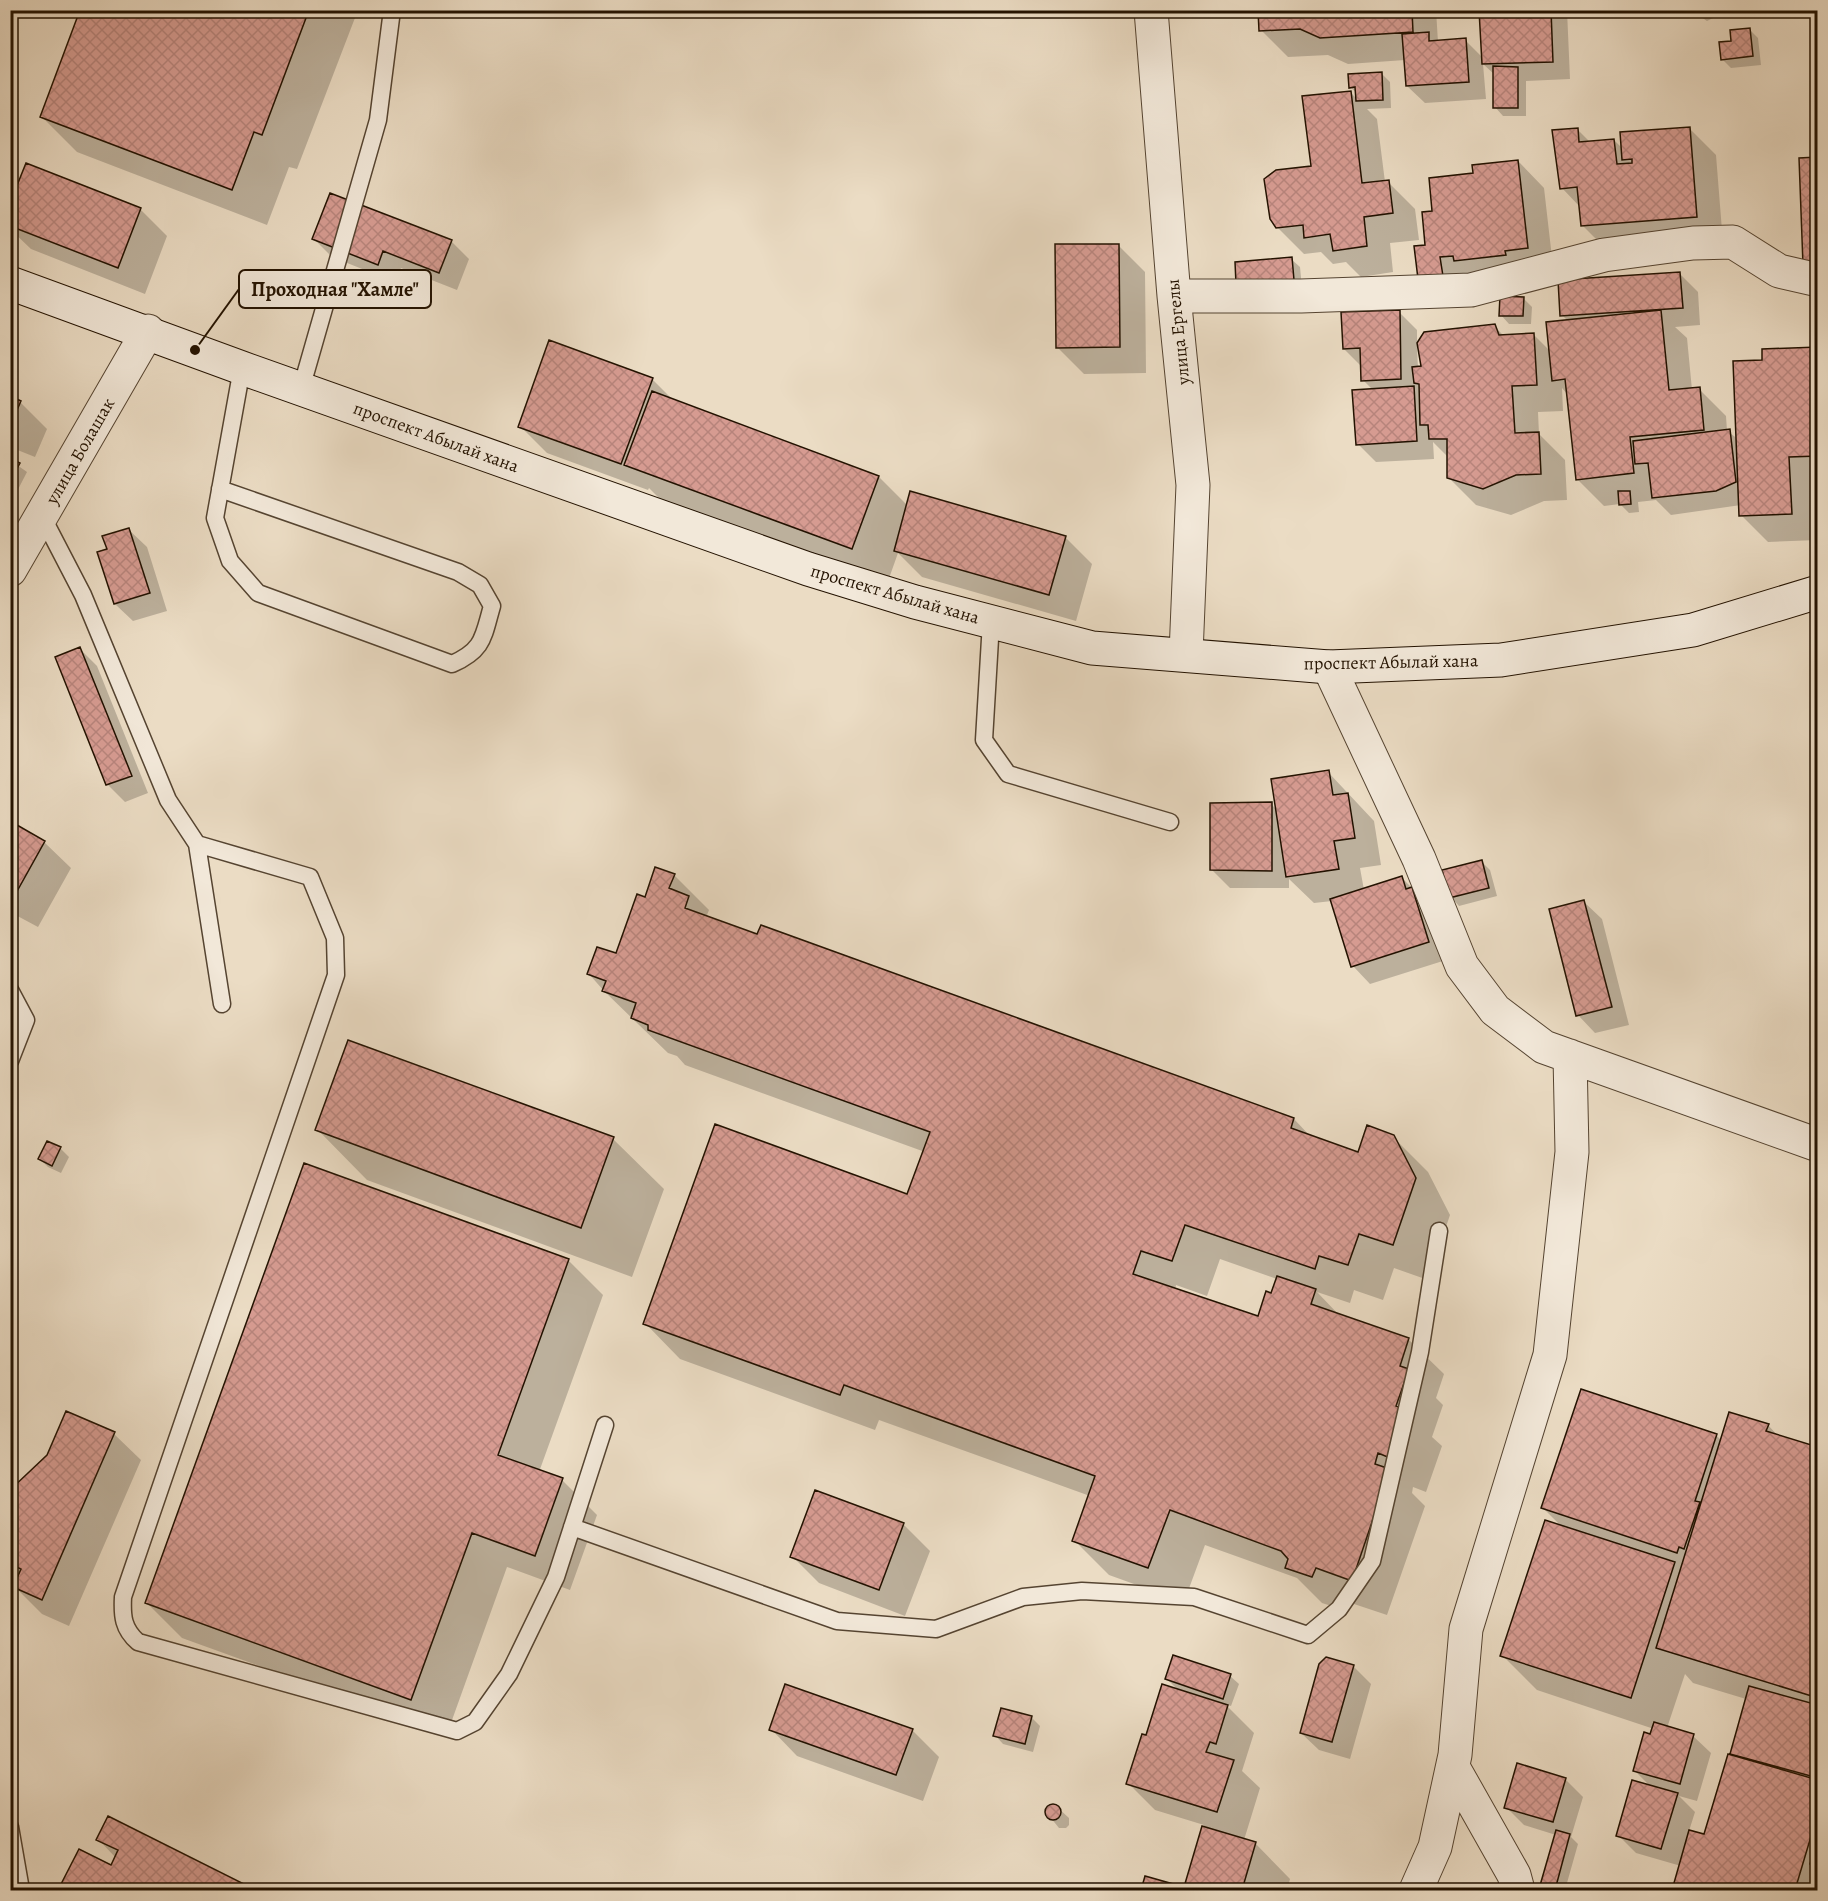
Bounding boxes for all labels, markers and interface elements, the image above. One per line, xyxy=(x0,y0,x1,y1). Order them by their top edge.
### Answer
callout: Проходная "Хамле" xyxy=(239,270,431,308)
text: Проходная "Хамле" xyxy=(251,276,419,303)
street label: улица Ергелы xyxy=(1161,278,1196,387)
street label: улица Болашак xyxy=(39,393,120,509)
street label: проспект Абылай хана xyxy=(350,396,523,478)
street label: проспект Абылай хана xyxy=(808,558,983,630)
street label: проспект Абылай хана xyxy=(1303,648,1479,676)

